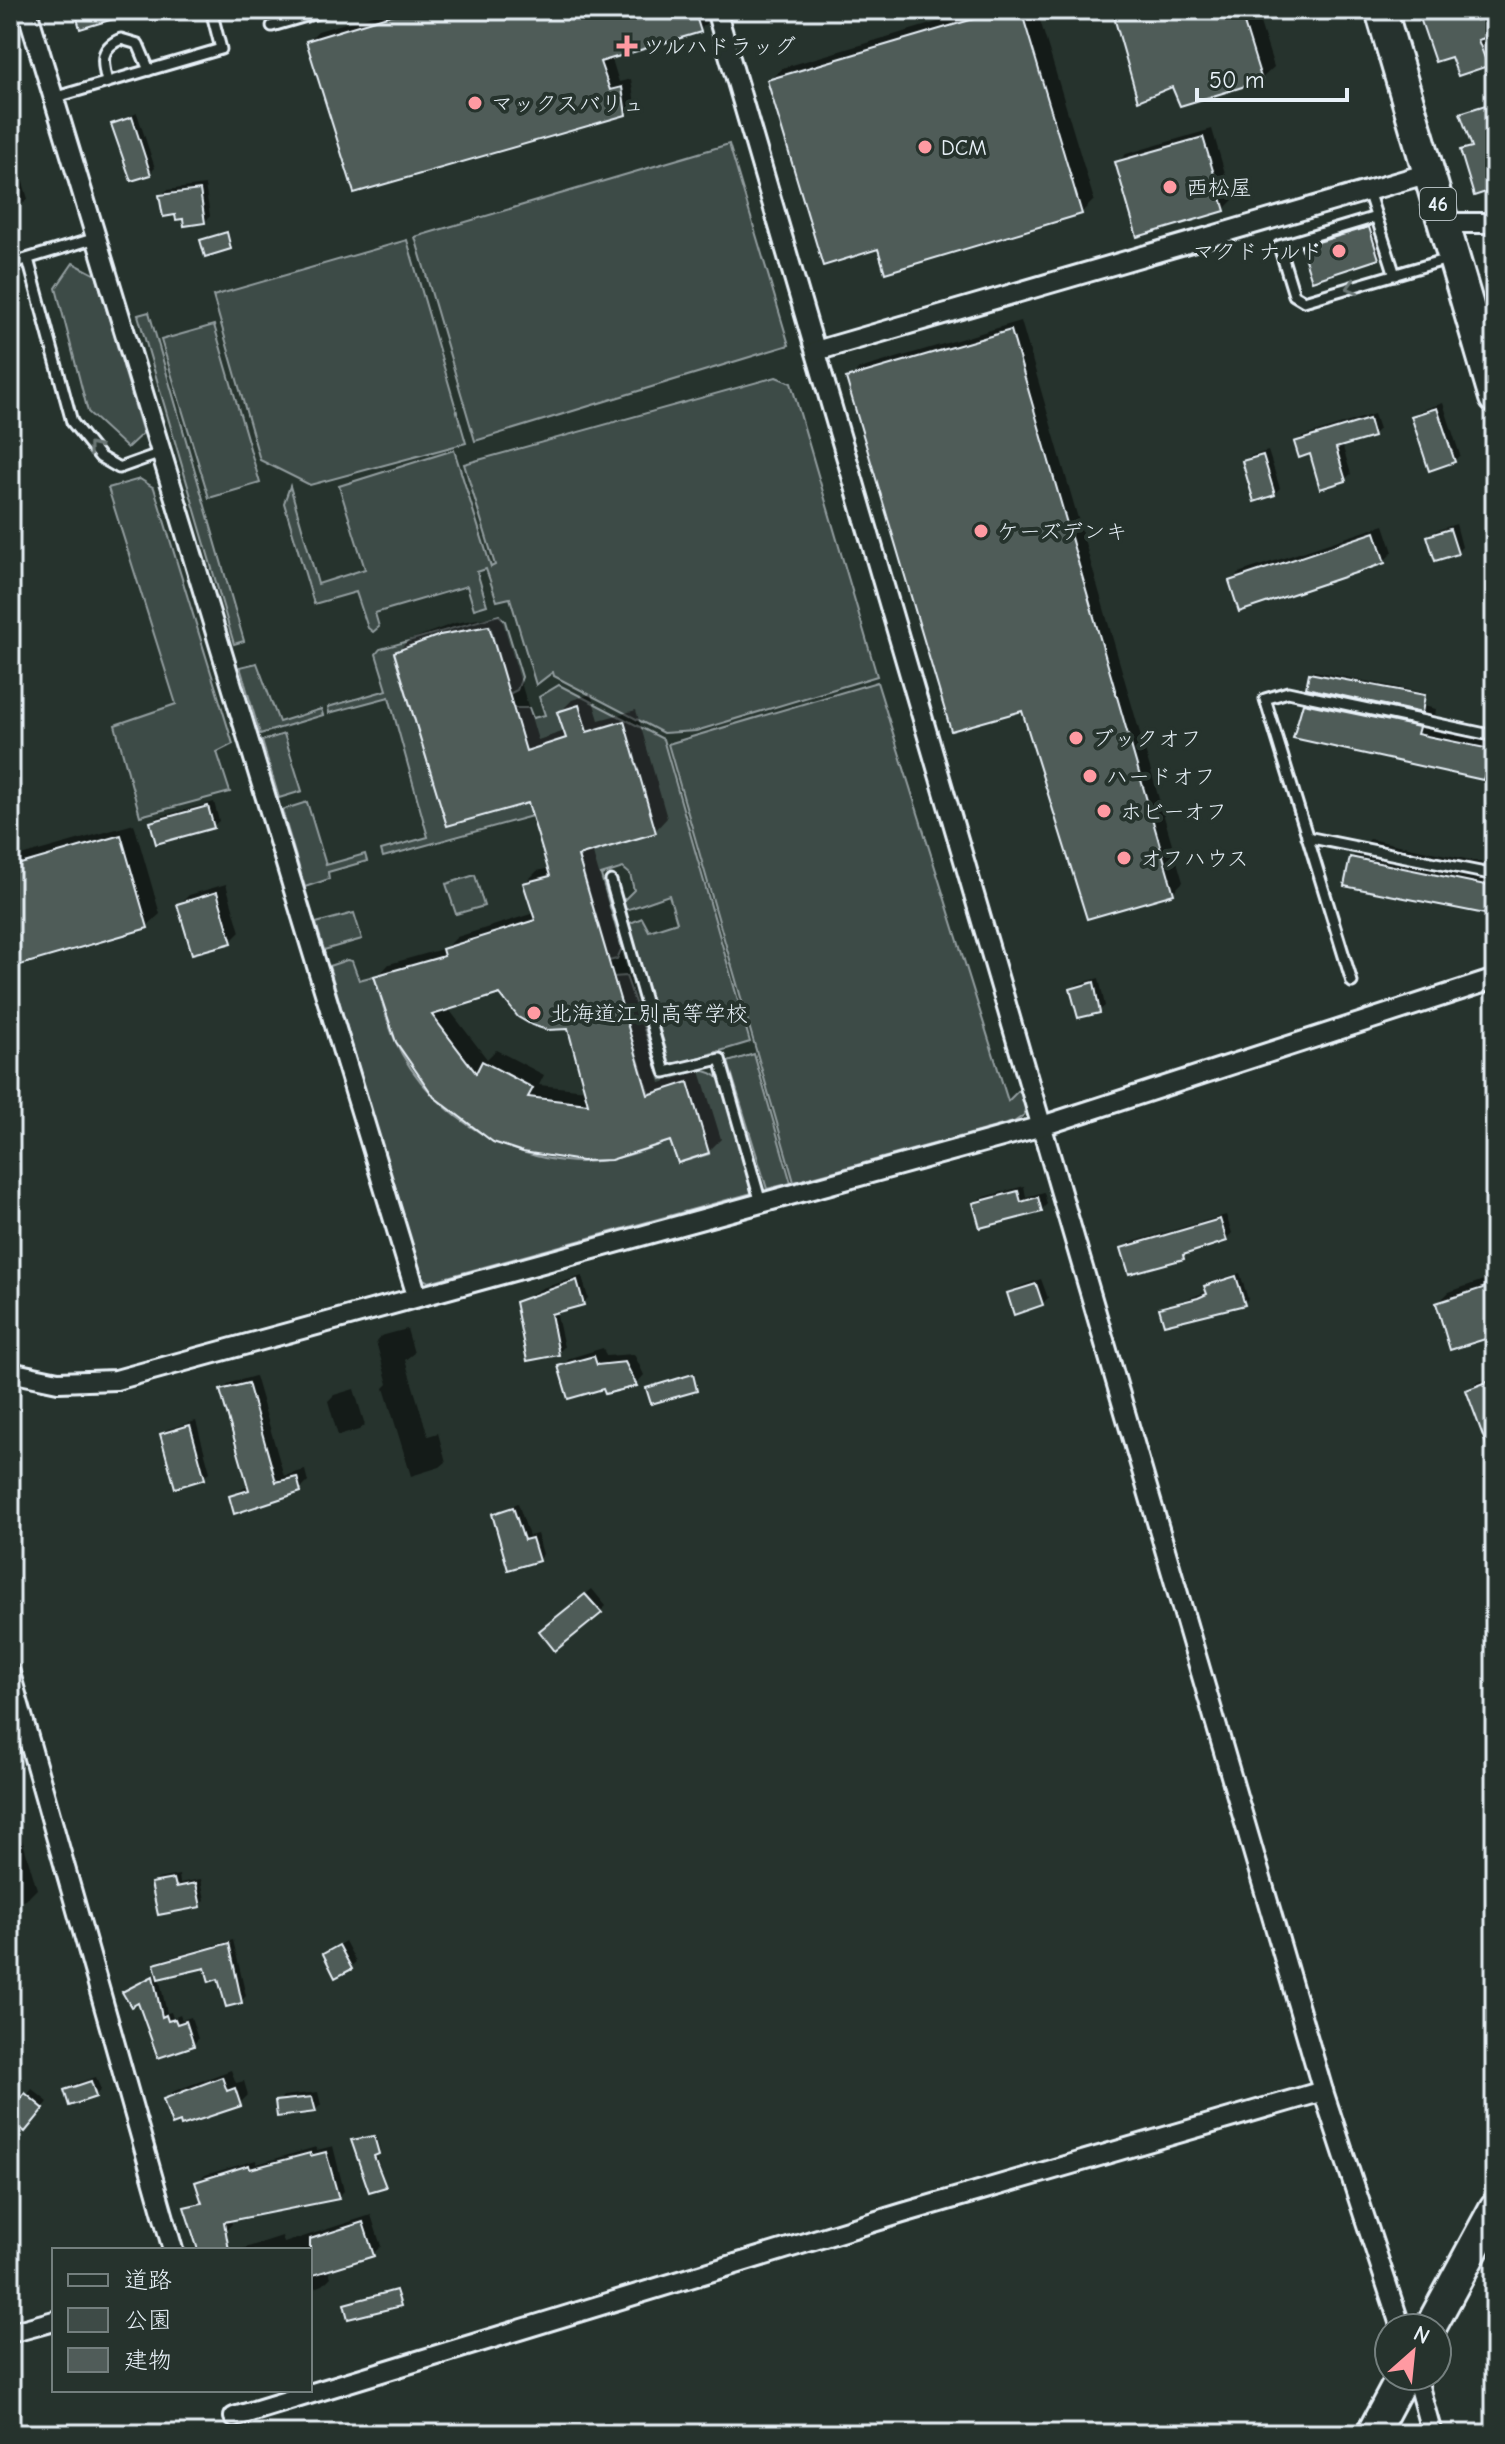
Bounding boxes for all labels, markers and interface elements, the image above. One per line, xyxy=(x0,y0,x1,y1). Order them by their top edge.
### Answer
place label: ツルハドラッグ xyxy=(643,34,796,60)
marker: ツルハドラッグ xyxy=(618,37,636,55)
scale bar xyxy=(1197,52,1347,102)
text: 50 m xyxy=(1209,66,1265,94)
place label: マックスバリュ xyxy=(491,91,645,117)
marker: マックスバリュ xyxy=(466,94,484,112)
place label: DCM xyxy=(941,135,987,161)
marker: DCM xyxy=(916,138,934,156)
place label: 西松屋 xyxy=(1186,175,1252,201)
marker: 西松屋 xyxy=(1161,178,1179,196)
road number: 46 xyxy=(1420,188,1456,220)
place label: マクドナルド xyxy=(1193,239,1323,265)
marker: マクドナルド xyxy=(1330,242,1348,260)
one-way arrow xyxy=(1346,278,1360,294)
one-way arrow xyxy=(88,442,103,457)
place label: ケーズデンキ xyxy=(997,519,1127,545)
marker: ケーズデンキ xyxy=(972,522,990,540)
place label: ブックオフ xyxy=(1092,726,1202,752)
marker: ブックオフ xyxy=(1067,729,1085,747)
place label: ハードオフ xyxy=(1106,764,1216,790)
marker: ハードオフ xyxy=(1081,767,1099,785)
place label: ホビーオフ xyxy=(1120,799,1228,825)
marker: ホビーオフ xyxy=(1095,802,1113,820)
place label: オフハウス xyxy=(1140,846,1249,872)
marker: オフハウス xyxy=(1115,849,1133,867)
place label: 北海道江別高等学校 xyxy=(550,1001,748,1027)
marker: 北海道江別高等学校 xyxy=(525,1004,543,1022)
legend xyxy=(52,2248,312,2392)
text: 道路 xyxy=(124,2266,172,2294)
text: 公園 xyxy=(124,2306,172,2334)
north arrow xyxy=(1373,2312,1453,2392)
text: N xyxy=(1409,2320,1434,2350)
text: 建物 xyxy=(124,2346,172,2374)

